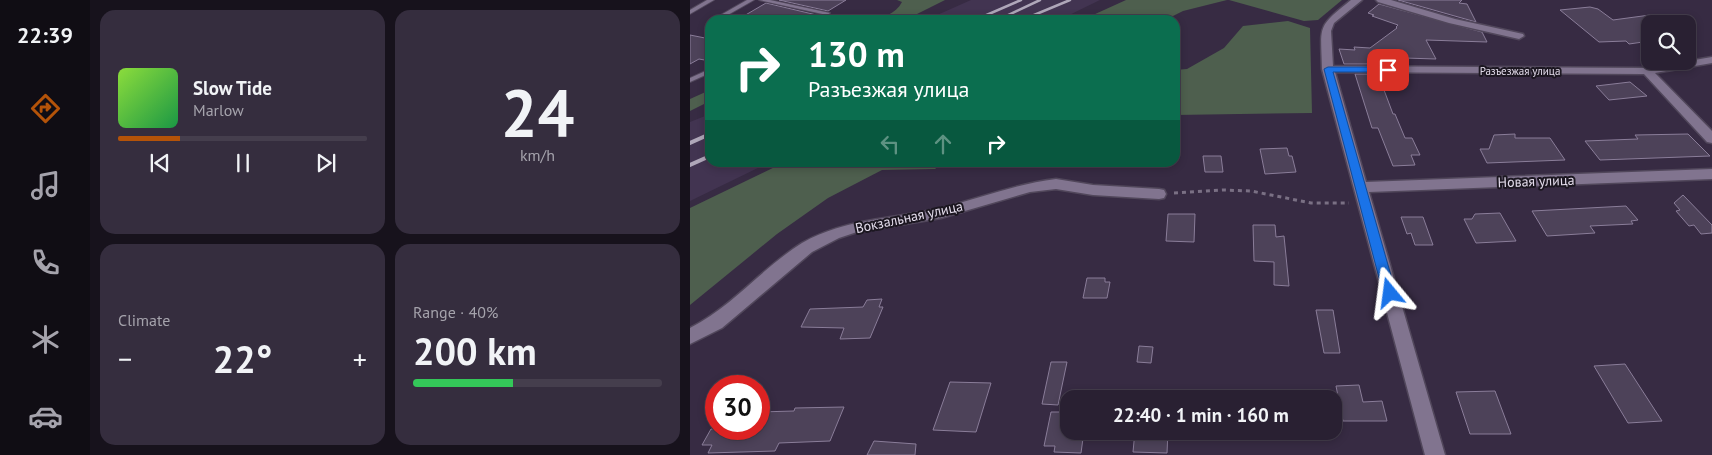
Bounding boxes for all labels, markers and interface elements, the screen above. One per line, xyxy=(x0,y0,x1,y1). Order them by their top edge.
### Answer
map controls xyxy=(1641,15,1696,70)
button: search xyxy=(1641,15,1696,70)
text: 22:39 xyxy=(17,21,73,49)
text: 130 m xyxy=(808,31,905,77)
icon: right xyxy=(725,35,790,100)
pin xyxy=(1367,49,1409,91)
icon: arrive xyxy=(1374,56,1402,84)
street label: Разъезжая улица xyxy=(1480,64,1560,78)
text: 24 xyxy=(501,70,574,154)
text: Разъезжая улица xyxy=(808,75,969,103)
text: Slow Tide xyxy=(193,76,272,100)
icon: directions xyxy=(28,91,63,126)
text: Marlow xyxy=(193,100,244,120)
icon: left xyxy=(876,130,904,158)
icon: ahead xyxy=(929,130,957,158)
icon: right xyxy=(982,130,1010,158)
text: km/h xyxy=(520,145,555,165)
icon: previous xyxy=(146,149,174,177)
icon: pause xyxy=(229,149,257,177)
icon: next xyxy=(312,149,340,177)
icon: music xyxy=(28,168,63,203)
street label: Новая улица xyxy=(1497,171,1575,191)
street label: Вокзальная улица xyxy=(854,197,964,237)
icon: phone xyxy=(28,245,63,280)
position arrow xyxy=(1363,266,1415,318)
text: Range · 40% xyxy=(413,302,498,322)
text: Climate xyxy=(118,310,170,330)
icon: climate xyxy=(28,322,63,357)
text: 200 km xyxy=(413,326,537,375)
text: 22° xyxy=(213,334,272,383)
text: − xyxy=(118,340,132,377)
text: + xyxy=(353,340,367,377)
speed limit sign: 30 xyxy=(705,375,770,440)
icon: car xyxy=(28,399,63,434)
text: 22:40 · 1 min · 160 m xyxy=(1113,403,1289,427)

